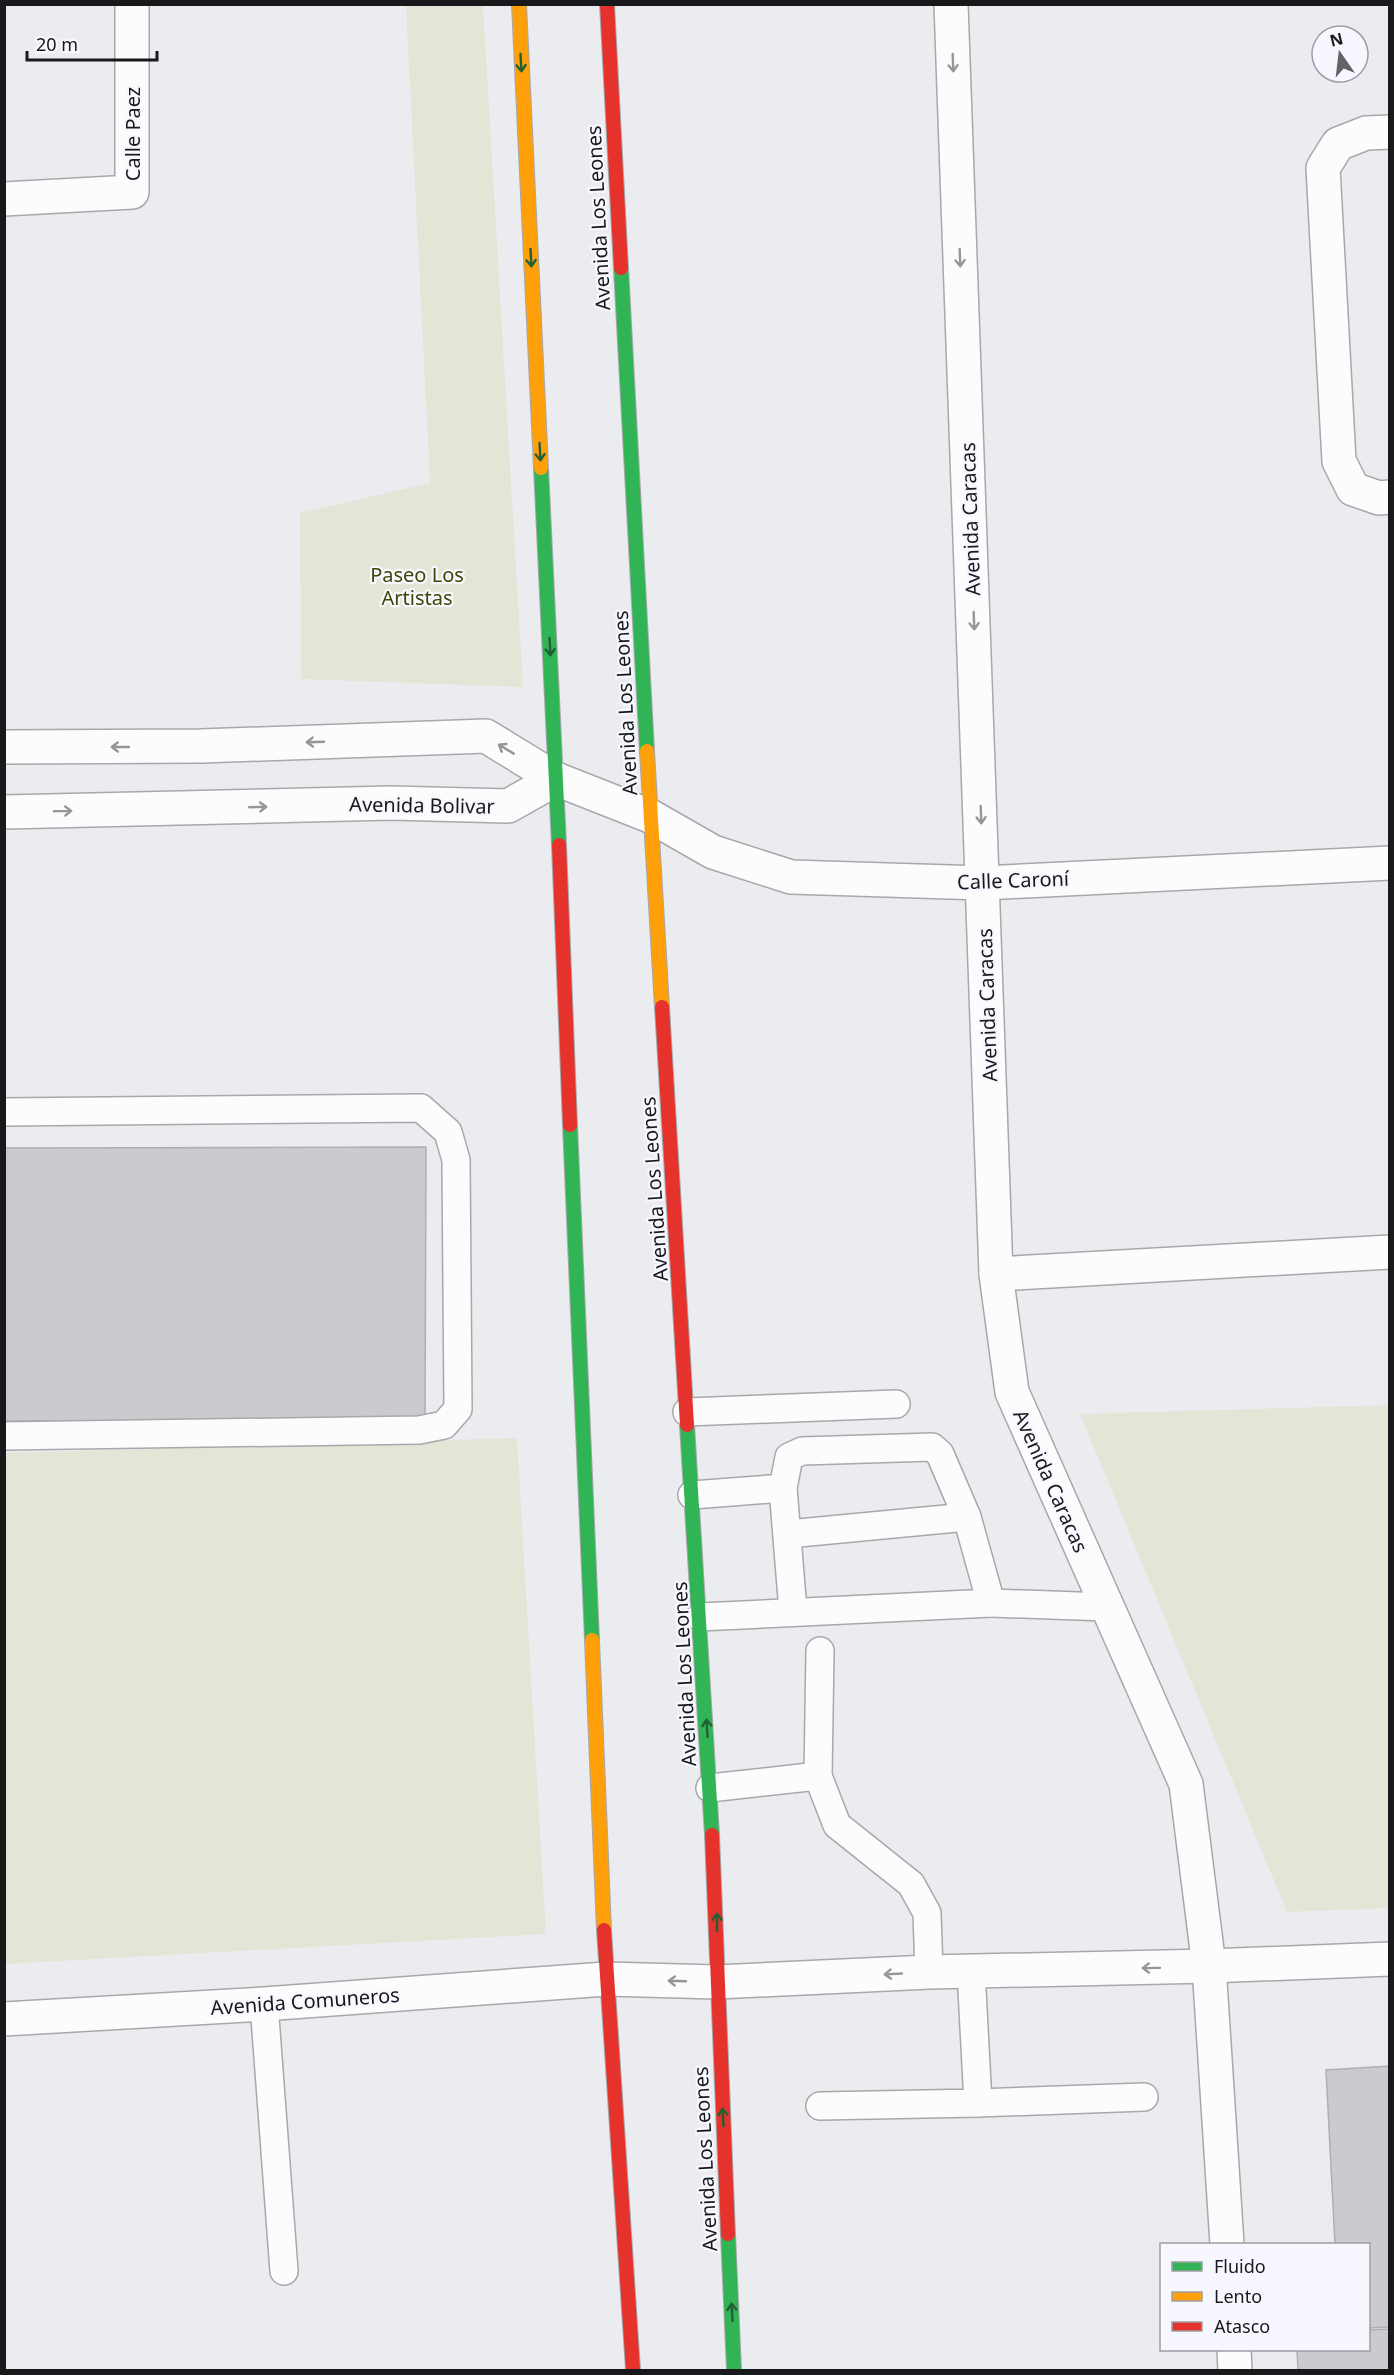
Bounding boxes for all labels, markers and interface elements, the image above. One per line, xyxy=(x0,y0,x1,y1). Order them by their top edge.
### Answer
scale bar xyxy=(27,24,158,62)
north arrow xyxy=(1310,24,1370,84)
text: N xyxy=(1327,27,1345,52)
text: 20 m xyxy=(36,32,78,56)
one-way arrow xyxy=(516,52,527,72)
one-way arrow xyxy=(947,52,958,72)
street label: Calle Paez xyxy=(119,87,146,181)
street label: Avenida Los Leones xyxy=(580,125,616,311)
one-way arrow xyxy=(525,247,536,267)
one-way arrow xyxy=(954,247,966,267)
one-way arrow xyxy=(535,442,546,462)
street label: Avenida Caracas xyxy=(954,442,986,596)
park label: Paseo Los Artistas xyxy=(370,561,464,611)
street label: Avenida Los Leones xyxy=(607,610,643,796)
one-way arrow xyxy=(968,610,979,630)
one-way arrow xyxy=(544,637,555,657)
one-way arrow xyxy=(306,737,326,748)
one-way arrow xyxy=(111,741,131,753)
one-way arrow xyxy=(498,742,515,754)
street label: Avenida Bolivar xyxy=(349,790,495,820)
one-way arrow xyxy=(247,801,267,812)
one-way arrow xyxy=(52,805,72,816)
one-way arrow xyxy=(975,805,987,825)
street label: Calle Caroní xyxy=(957,865,1070,895)
street label: Avenida Caracas xyxy=(971,928,1003,1082)
street label: Avenida Los Leones xyxy=(634,1096,674,1282)
street label: Avenida Caracas xyxy=(1007,1405,1095,1557)
street label: Avenida Los Leones xyxy=(666,1581,702,1767)
one-way arrow xyxy=(701,1718,712,1738)
one-way arrow xyxy=(711,1913,722,1933)
one-way arrow xyxy=(1141,1962,1161,1973)
one-way arrow xyxy=(883,1968,903,1979)
one-way arrow xyxy=(667,1975,687,1987)
street label: Avenida Comuneros xyxy=(210,1981,400,2021)
street label: Avenida Los Leones xyxy=(687,2066,723,2252)
one-way arrow xyxy=(717,2108,729,2128)
legend xyxy=(1160,2243,1370,2351)
text: Fluido xyxy=(1214,2254,1266,2278)
text: Lento xyxy=(1214,2284,1262,2308)
one-way arrow xyxy=(726,2303,737,2323)
text: Atasco xyxy=(1214,2314,1270,2338)

